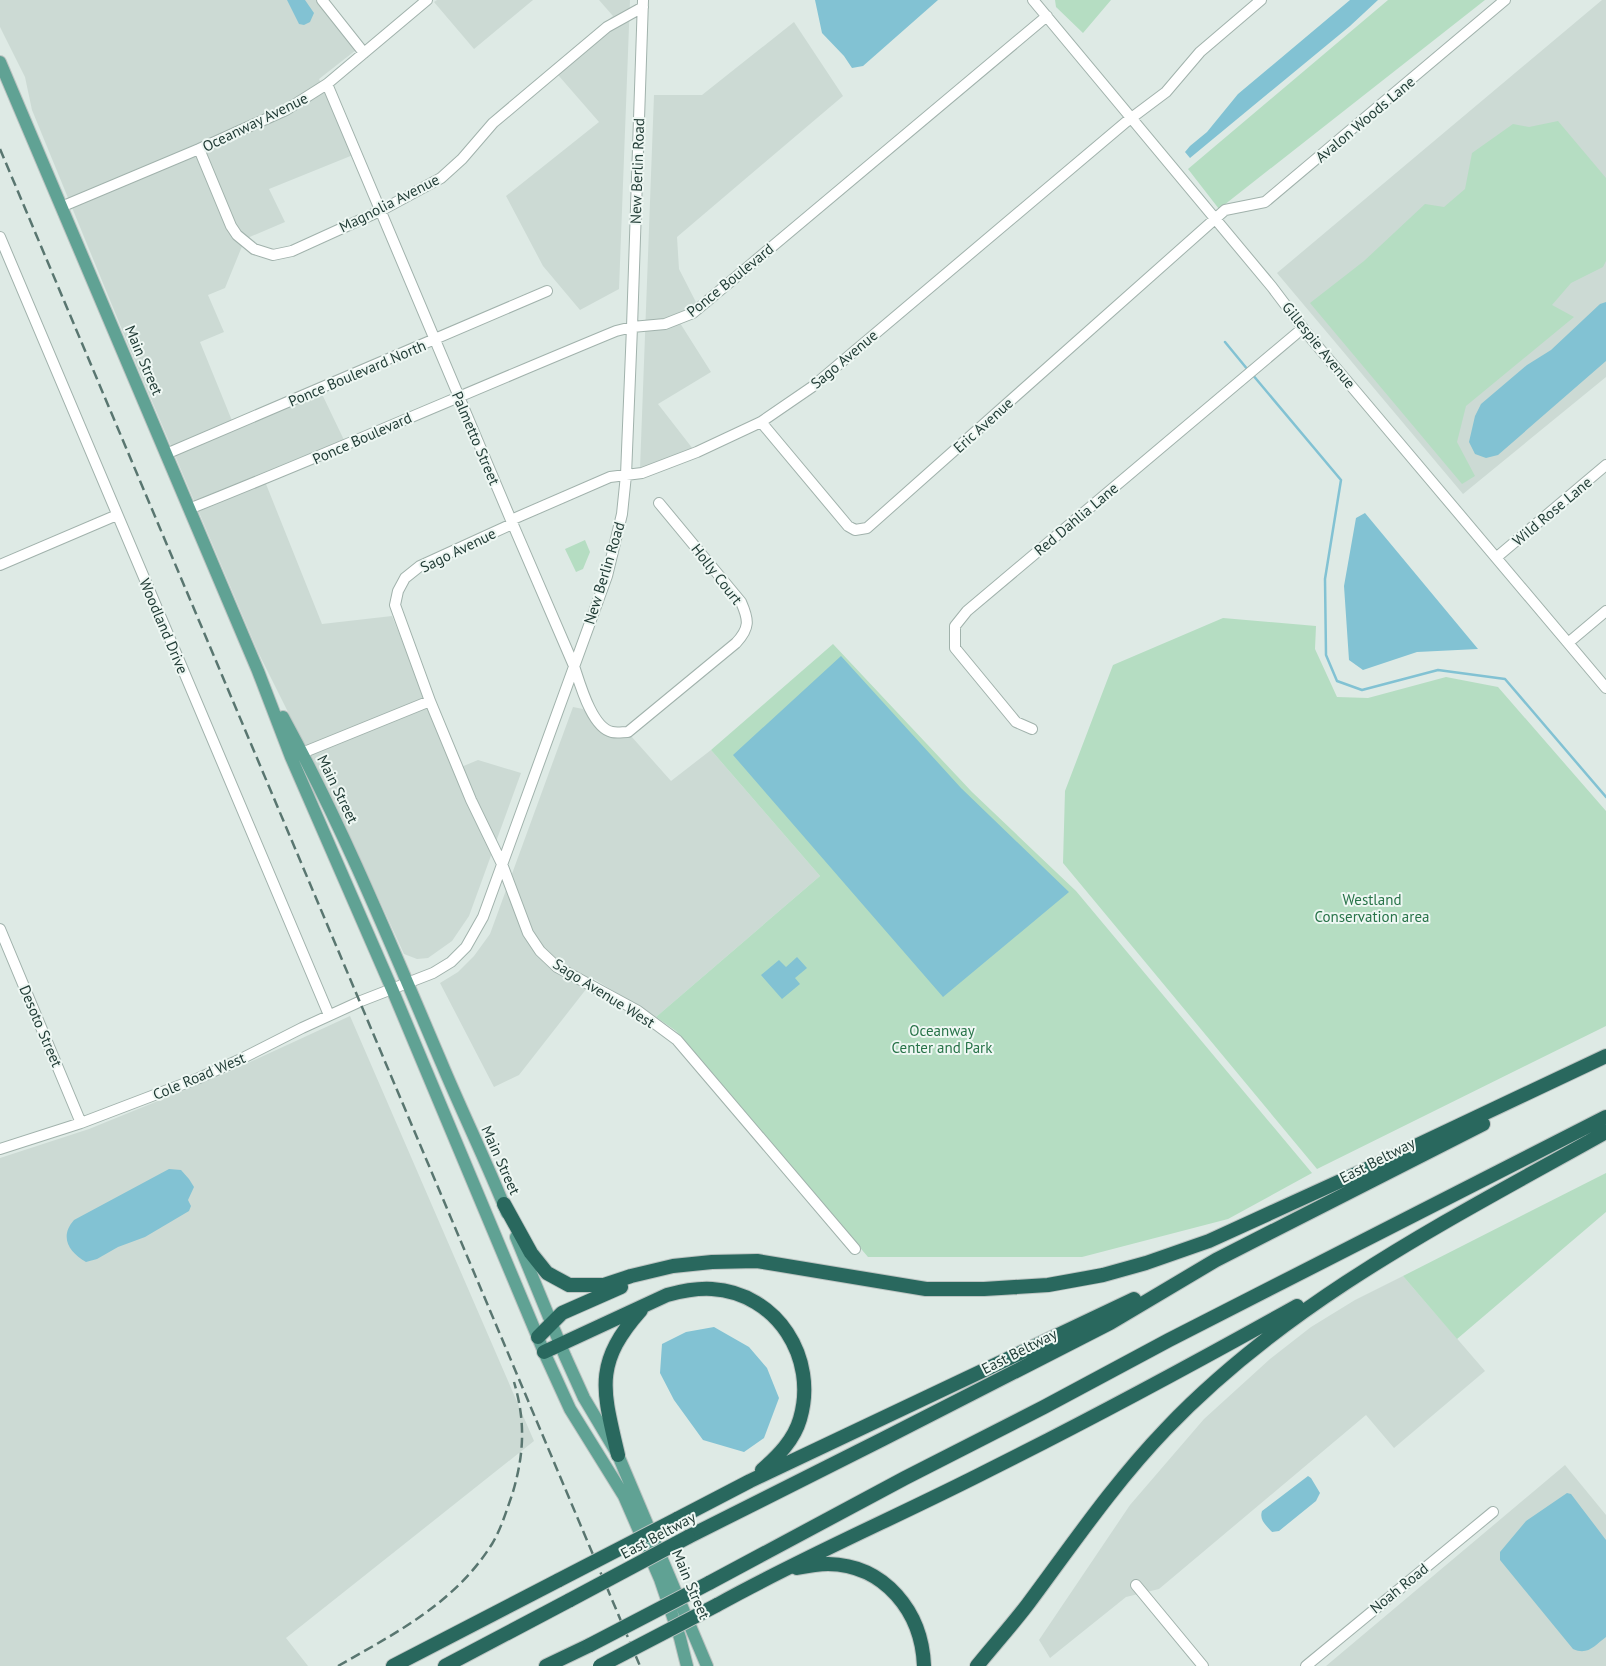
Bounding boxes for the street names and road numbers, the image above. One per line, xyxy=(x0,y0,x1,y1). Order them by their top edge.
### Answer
street label: Avalon Woods Lane xyxy=(1311,72,1419,166)
street label: Oceanway Avenue xyxy=(199,88,311,156)
street label: New Berlin Road xyxy=(626,118,648,224)
street label: Magnolia Avenue xyxy=(336,170,442,236)
street label: Ponce Boulevard xyxy=(683,239,777,321)
street label: Gillespie Avenue xyxy=(1278,298,1360,392)
street label: Main Street xyxy=(121,322,167,398)
street label: Sago Avenue xyxy=(807,325,881,393)
street label: Ponce Boulevard North xyxy=(285,335,429,411)
street label: Palmetto Street xyxy=(448,388,504,488)
street label: Eric Avenue xyxy=(949,393,1017,457)
street label: Ponce Boulevard xyxy=(309,408,415,468)
street label: Wild Rose Lane xyxy=(1508,472,1596,550)
street label: Red Dahlia Lane xyxy=(1030,478,1122,560)
street label: New Berlin Road xyxy=(579,520,629,626)
street label: Sago Avenue xyxy=(417,524,499,576)
street label: Holly Court xyxy=(687,540,747,608)
street label: Woodland Drive xyxy=(135,576,193,676)
street label: Main Street xyxy=(313,752,363,826)
street label: Sago Avenue West xyxy=(550,954,658,1032)
street label: Desoto Street xyxy=(15,982,67,1070)
street label: Cole Road West xyxy=(150,1048,248,1104)
street label: Main Street xyxy=(477,1122,525,1198)
street label: East Beltway xyxy=(1336,1133,1418,1187)
street label: East Beltway xyxy=(978,1324,1060,1378)
street label: East Beltway xyxy=(617,1507,699,1563)
street label: Main Street xyxy=(668,1546,714,1622)
street label: Noah Road xyxy=(1366,1559,1432,1617)

